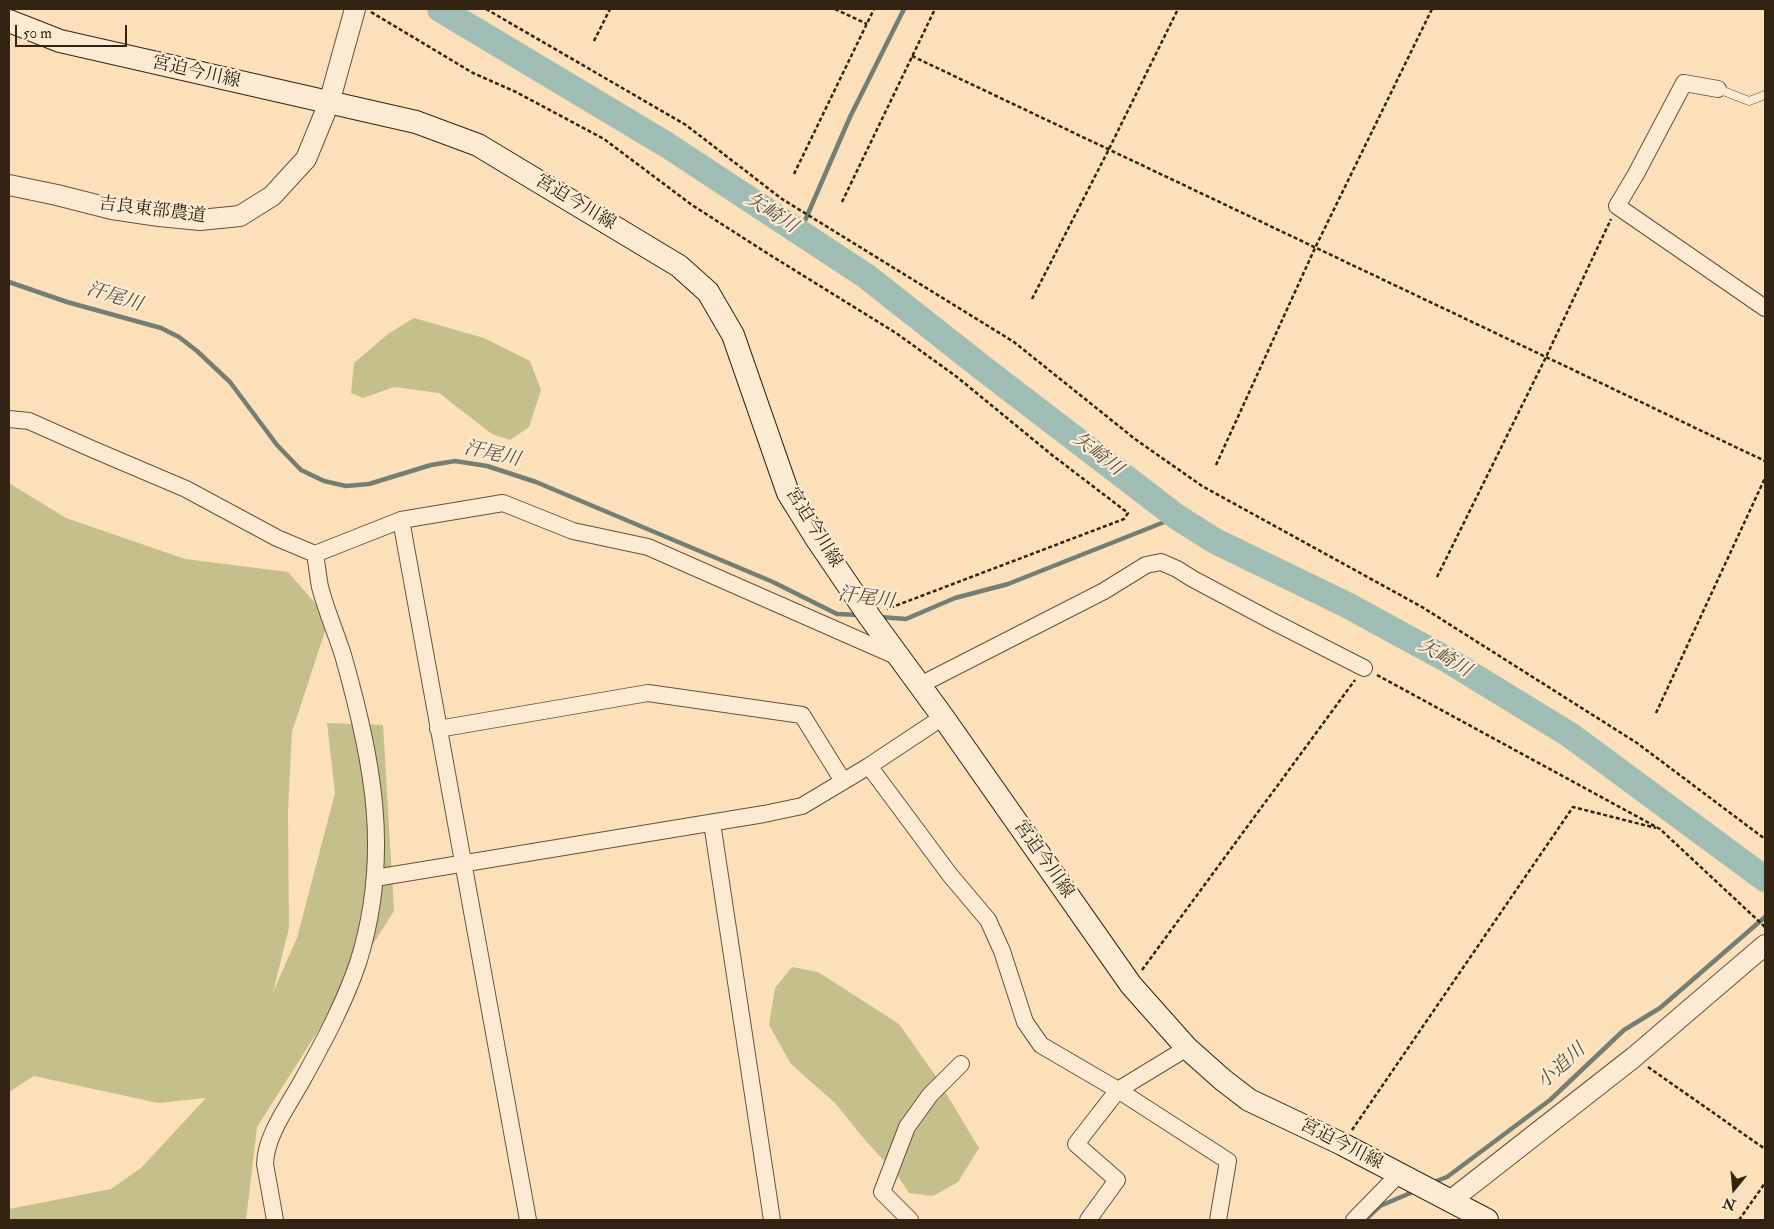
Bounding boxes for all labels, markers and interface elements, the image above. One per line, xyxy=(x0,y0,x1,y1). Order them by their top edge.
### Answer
scale bar xyxy=(18,15,130,47)
text: 50 m xyxy=(23,24,52,43)
street label: 宮迫今川線 xyxy=(150,52,242,94)
street label: 宮迫今川線 xyxy=(531,171,619,235)
water label: 矢崎川 xyxy=(741,189,801,239)
street label: 吉良東部農道 xyxy=(97,194,207,228)
water label: 汗尾川 xyxy=(83,279,145,317)
water label: 矢崎川 xyxy=(1068,428,1126,482)
water label: 汗尾川 xyxy=(462,437,522,473)
street label: 宮迫今川線 xyxy=(780,484,846,572)
water label: 汗尾川 xyxy=(836,584,896,614)
water label: 矢崎川 xyxy=(1414,635,1474,683)
street label: 宮迫今川線 xyxy=(1008,817,1078,903)
water label: 小追川 xyxy=(1533,1039,1591,1095)
street label: 宮迫今川線 xyxy=(1296,1115,1386,1175)
north arrow xyxy=(1709,1164,1759,1214)
text: N xyxy=(1721,1194,1738,1214)

